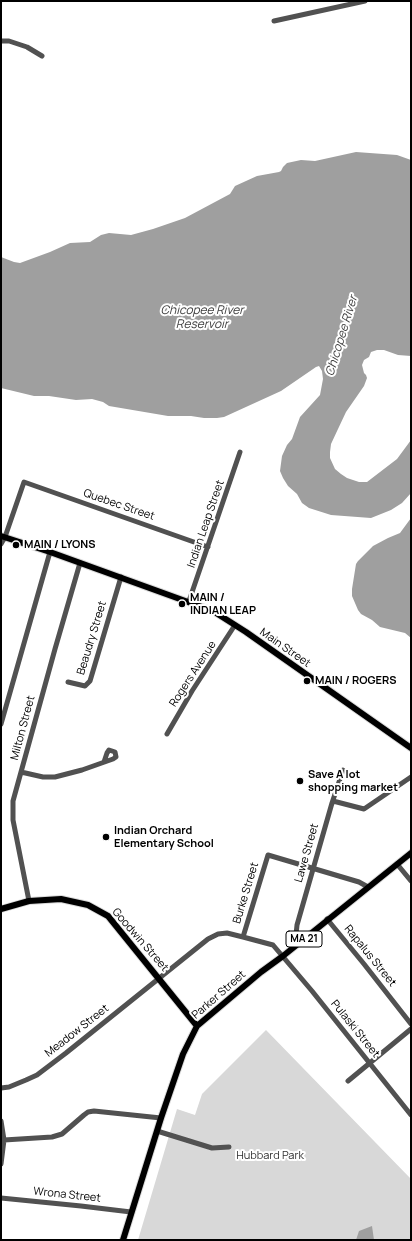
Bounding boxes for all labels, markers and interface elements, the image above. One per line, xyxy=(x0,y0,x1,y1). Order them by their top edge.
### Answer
water label: Chicopee River xyxy=(323,294,361,378)
water label: Chicopee River Reservoir xyxy=(160,304,244,332)
street label: Indian Leap Street xyxy=(185,478,227,570)
street label: Quebec Street xyxy=(82,487,156,523)
place label: MAIN / LYONS xyxy=(24,538,95,552)
marker: MAIN / LYONS xyxy=(11,540,21,550)
place label: MAIN / INDIAN LEAP xyxy=(190,591,256,617)
marker: MAIN / INDIAN LEAP xyxy=(177,599,187,609)
street label: Beaudry Street xyxy=(75,600,109,676)
street label: Main Street xyxy=(257,626,313,670)
street label: Rogers Avenue xyxy=(167,639,219,709)
place label: MAIN / ROGERS xyxy=(315,674,396,688)
marker: MAIN / ROGERS xyxy=(302,676,312,686)
street label: Milton Street xyxy=(8,694,38,762)
place label: Save A lot shopping market xyxy=(308,768,398,794)
marker: Save A lot shopping market xyxy=(295,776,305,786)
street label: Lawe Street xyxy=(292,822,322,884)
place label: Indian Orchard Elementary School xyxy=(114,824,214,850)
marker: Indian Orchard Elementary School xyxy=(101,832,111,842)
street label: Burke Street xyxy=(230,861,262,925)
street label: Goodwin Street xyxy=(109,906,171,974)
street label: Rapalus Street xyxy=(341,923,399,989)
road number: MA 21 xyxy=(286,931,322,947)
street label: Parker Street xyxy=(189,968,249,1022)
street label: Pulaski Street xyxy=(328,998,382,1060)
street label: Meadow Street xyxy=(42,1002,112,1060)
park label: Hubbard Park xyxy=(236,1149,304,1163)
street label: Wrona Street xyxy=(33,1185,101,1205)

